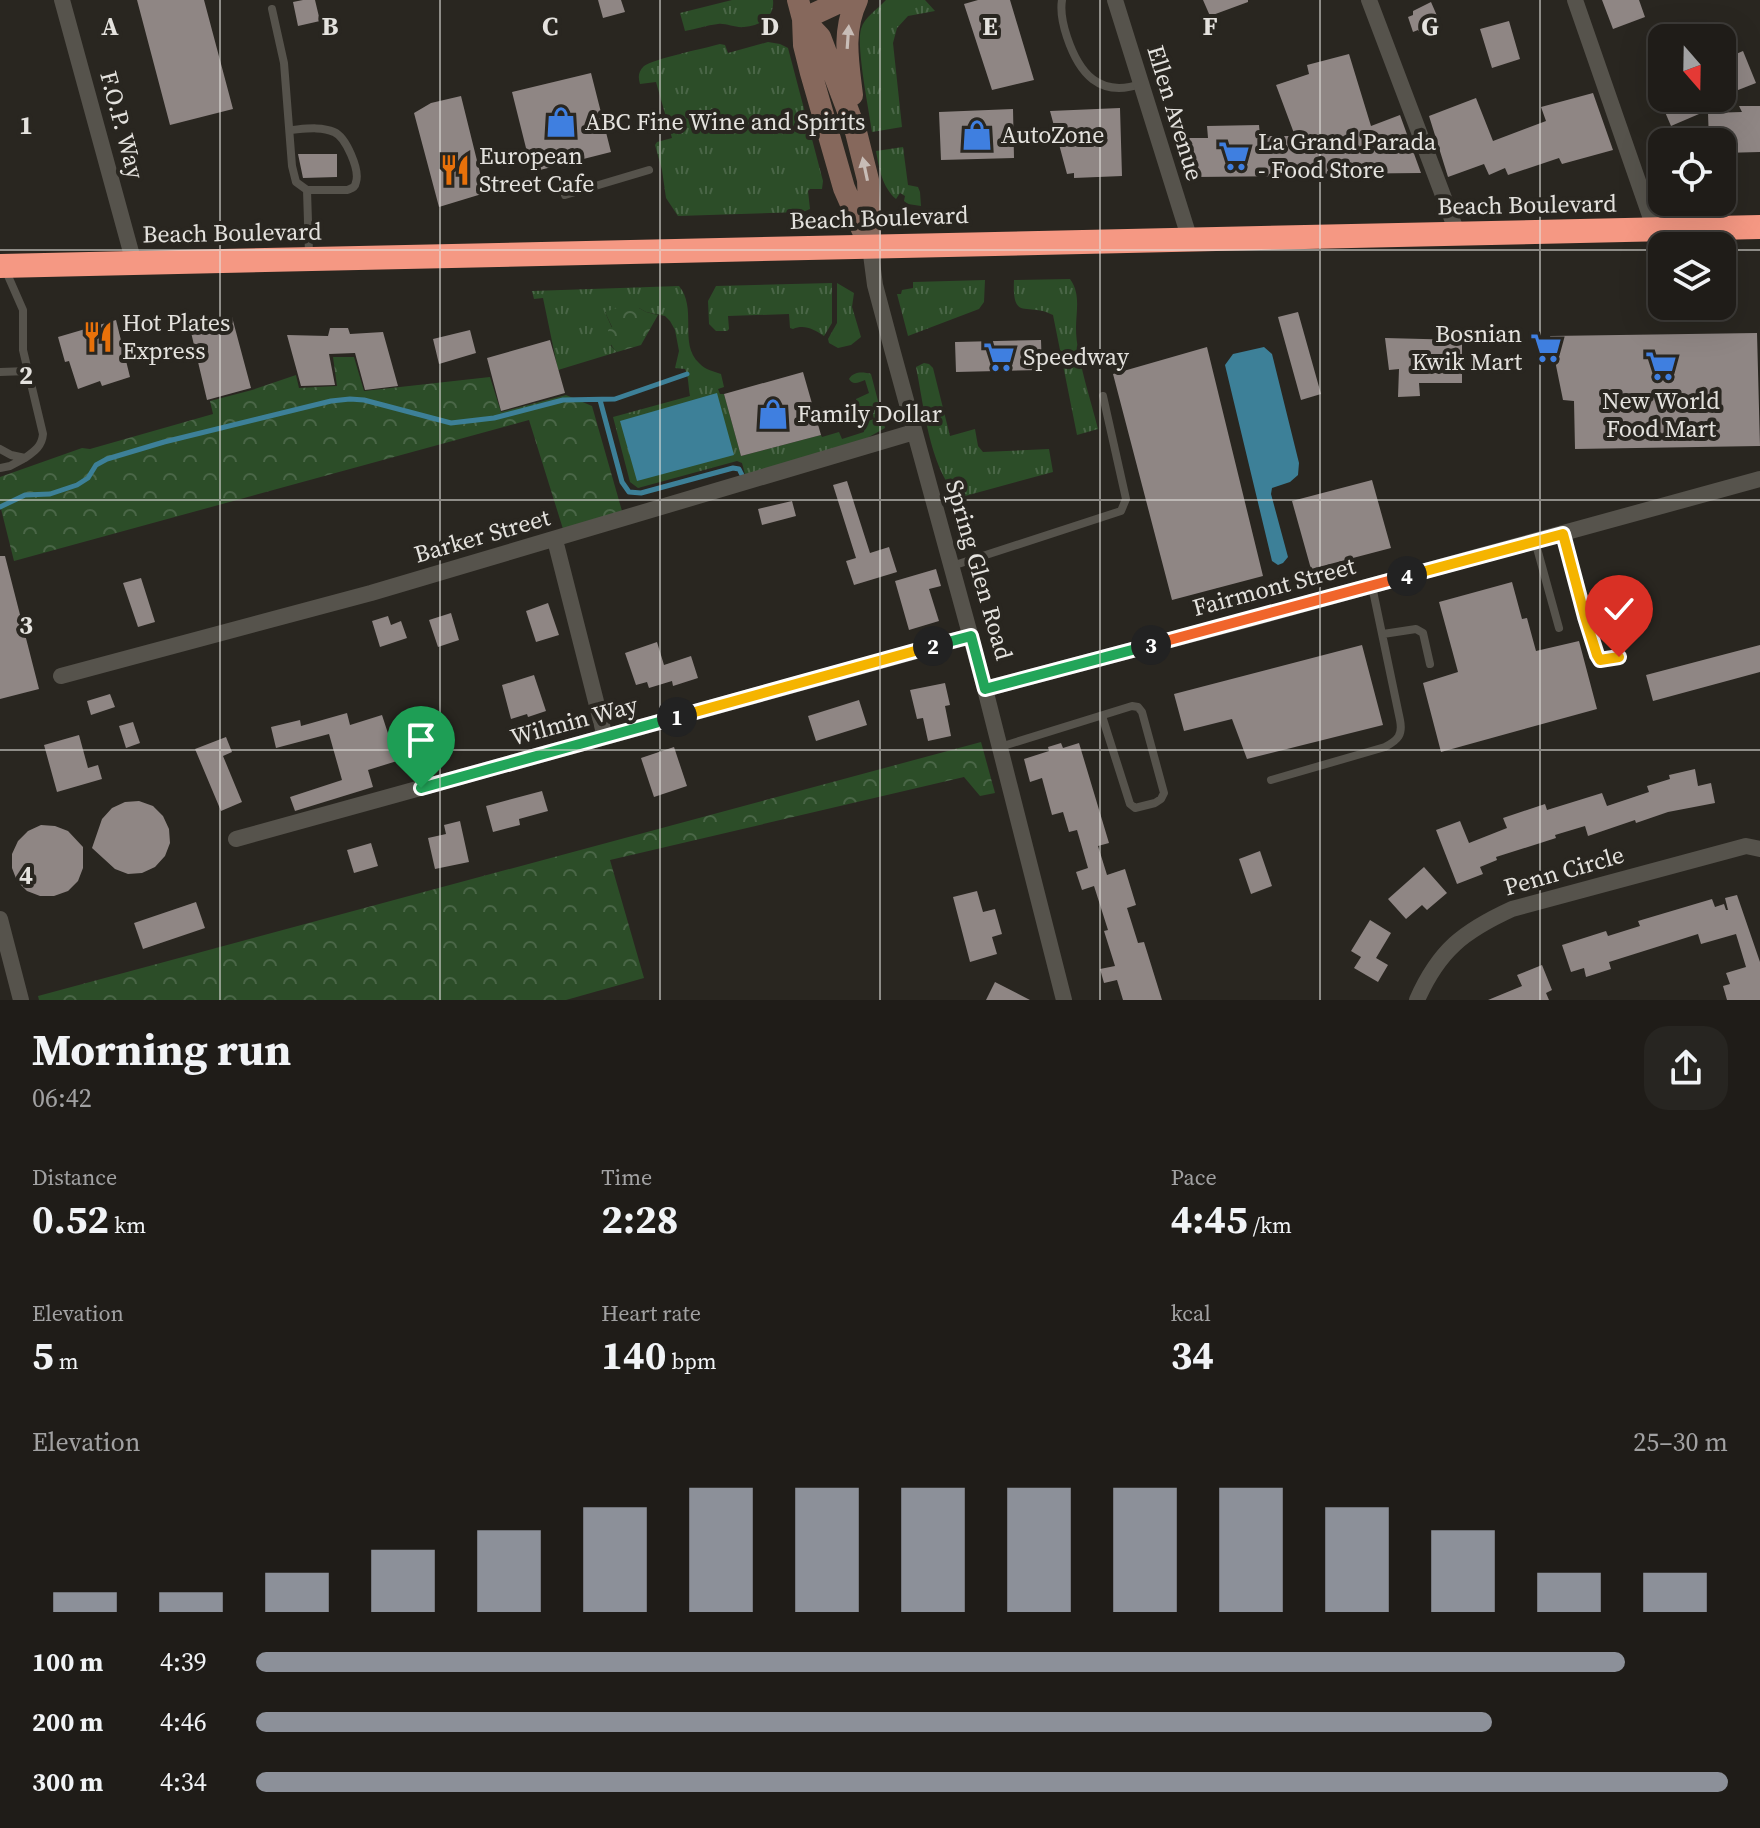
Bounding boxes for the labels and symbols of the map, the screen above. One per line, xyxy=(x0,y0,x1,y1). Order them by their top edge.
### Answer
text: A xyxy=(101,8,119,44)
text: B xyxy=(322,8,339,44)
text: C xyxy=(542,8,558,44)
text: D xyxy=(761,8,779,44)
text: E xyxy=(982,8,998,44)
text: F xyxy=(1202,8,1218,44)
text: G xyxy=(1421,8,1439,44)
north arrow xyxy=(1648,24,1736,112)
one-way arrow xyxy=(842,25,855,50)
street label: Ellen Avenue xyxy=(1139,41,1212,185)
street label: F.O.P. Way xyxy=(92,67,153,183)
shop icon: ABC Fine Wine and Spirits xyxy=(544,105,578,139)
place label: ABC Fine Wine and Spirits xyxy=(585,105,865,138)
text: 1 xyxy=(19,107,33,143)
shop icon: AutoZone xyxy=(960,118,994,152)
place label: AutoZone xyxy=(1001,118,1105,151)
place label: La Grand Parada - Food Store xyxy=(1258,125,1437,186)
place label: European Street Cafe xyxy=(479,139,594,200)
supermarket icon: La Grand Parada - Food Store xyxy=(1217,139,1251,173)
restaurant icon: European Street Cafe xyxy=(438,153,472,187)
one-way arrow xyxy=(858,157,871,182)
street label: Beach Boulevard xyxy=(1437,186,1617,223)
street label: Beach Boulevard xyxy=(789,198,970,237)
street label: Beach Boulevard xyxy=(142,214,322,251)
place label: Hot Plates Express xyxy=(122,306,230,367)
place label: Bosnian Kwik Mart xyxy=(1412,317,1522,378)
restaurant icon: Hot Plates Express xyxy=(81,320,115,354)
supermarket icon: Bosnian Kwik Mart xyxy=(1529,331,1563,365)
supermarket icon: Speedway xyxy=(982,340,1016,374)
place label: Speedway xyxy=(1023,340,1130,373)
supermarket icon: New World Food Mart xyxy=(1644,349,1678,383)
text: 2 xyxy=(19,357,33,393)
place label: New World Food Mart xyxy=(1602,384,1720,445)
shop icon: Family Dollar xyxy=(756,397,790,431)
place label: Family Dollar xyxy=(797,397,942,430)
street label: Spring Glen Road xyxy=(938,476,1021,664)
street label: Barker Street xyxy=(410,500,554,571)
street label: Fairmont Street xyxy=(1189,549,1359,624)
pin: 4 xyxy=(1387,556,1427,596)
pin xyxy=(1585,575,1653,657)
text: 3 xyxy=(19,607,33,643)
pin: 3 xyxy=(1131,625,1171,665)
pin: 2 xyxy=(913,626,953,666)
street label: Wilmin Way xyxy=(506,687,642,753)
pin: 1 xyxy=(657,697,697,737)
pin xyxy=(387,706,455,788)
street label: Penn Circle xyxy=(1500,838,1628,903)
text: 4 xyxy=(19,857,33,893)

